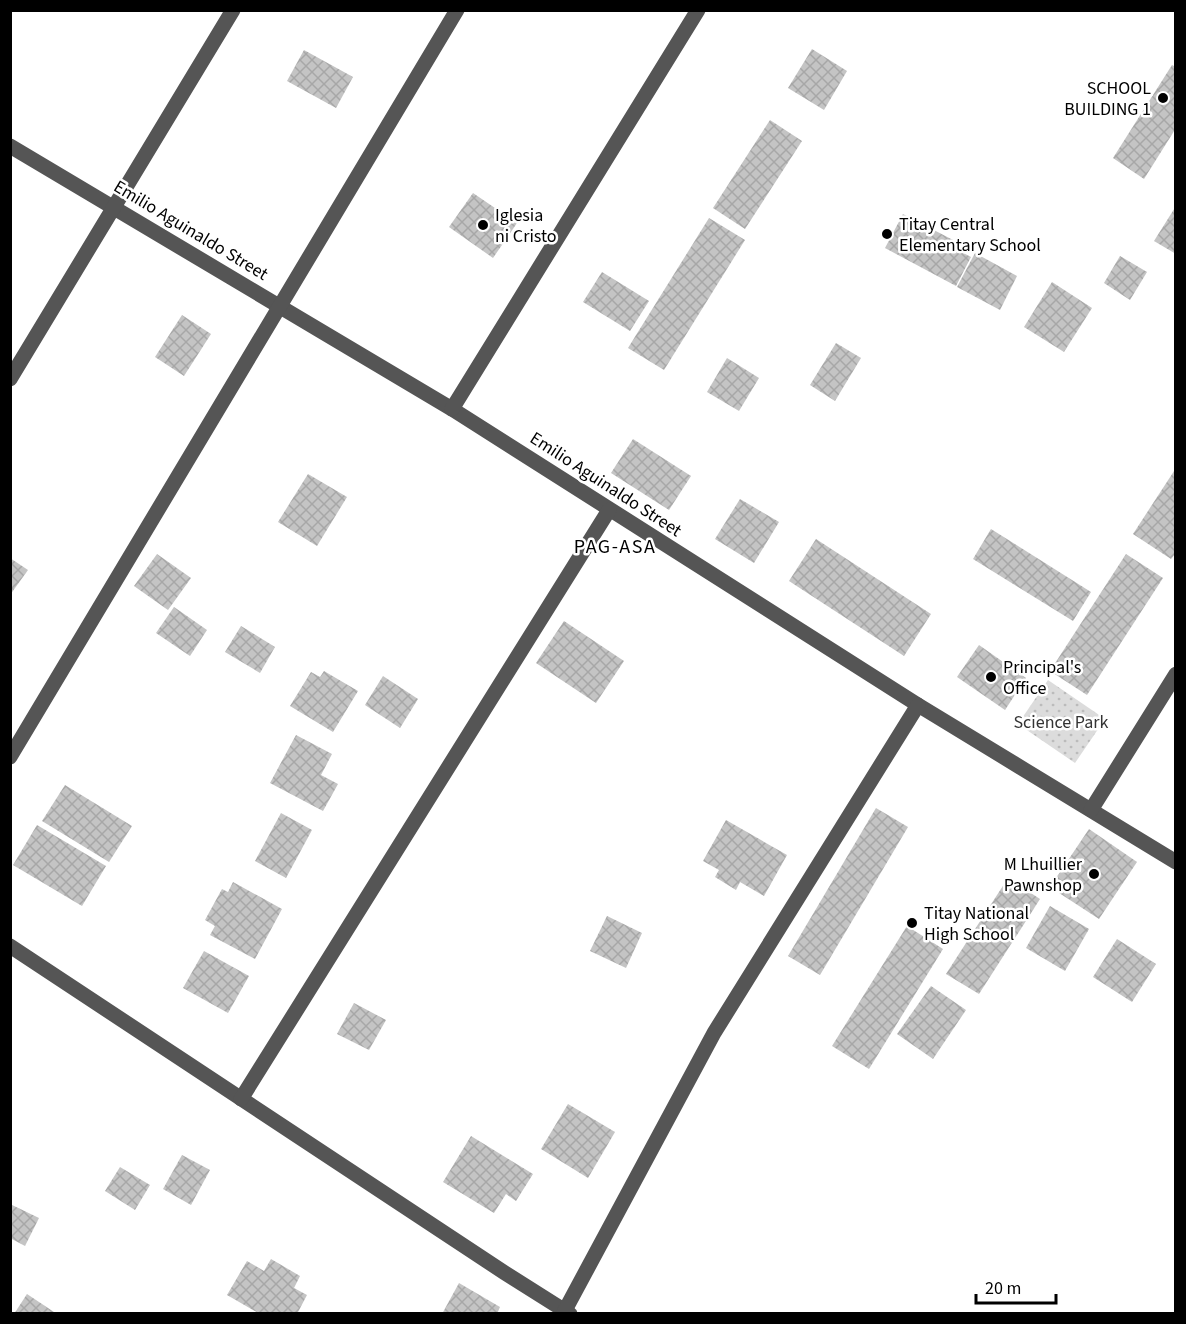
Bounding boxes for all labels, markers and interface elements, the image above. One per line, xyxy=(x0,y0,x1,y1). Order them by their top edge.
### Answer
place label: SCHOOL BUILDING 1 xyxy=(1064,76,1151,122)
marker: SCHOOL BUILDING 1 xyxy=(1156,91,1170,105)
street label: Emilio Aguinaldo Street xyxy=(109,174,273,287)
place label: Iglesia ni Cristo xyxy=(495,203,557,249)
place label: Titay Central Elementary School xyxy=(899,212,1041,258)
marker: Iglesia ni Cristo xyxy=(476,218,490,232)
marker: Titay Central Elementary School xyxy=(880,227,894,241)
street label: Emilio Aguinaldo Street xyxy=(525,426,686,543)
district label: PAG-ASA xyxy=(574,533,656,561)
place label: Principal's Office xyxy=(1003,655,1081,701)
marker: Principal's Office xyxy=(984,670,998,684)
park label: Science Park xyxy=(1013,710,1109,735)
place label: M Lhuillier Pawnshop xyxy=(1004,852,1083,898)
marker: M Lhuillier Pawnshop xyxy=(1087,867,1101,881)
place label: Titay National High School xyxy=(924,901,1029,947)
marker: Titay National High School xyxy=(905,916,919,930)
scale bar xyxy=(976,1267,1056,1305)
text: 20 m xyxy=(985,1276,1021,1301)

